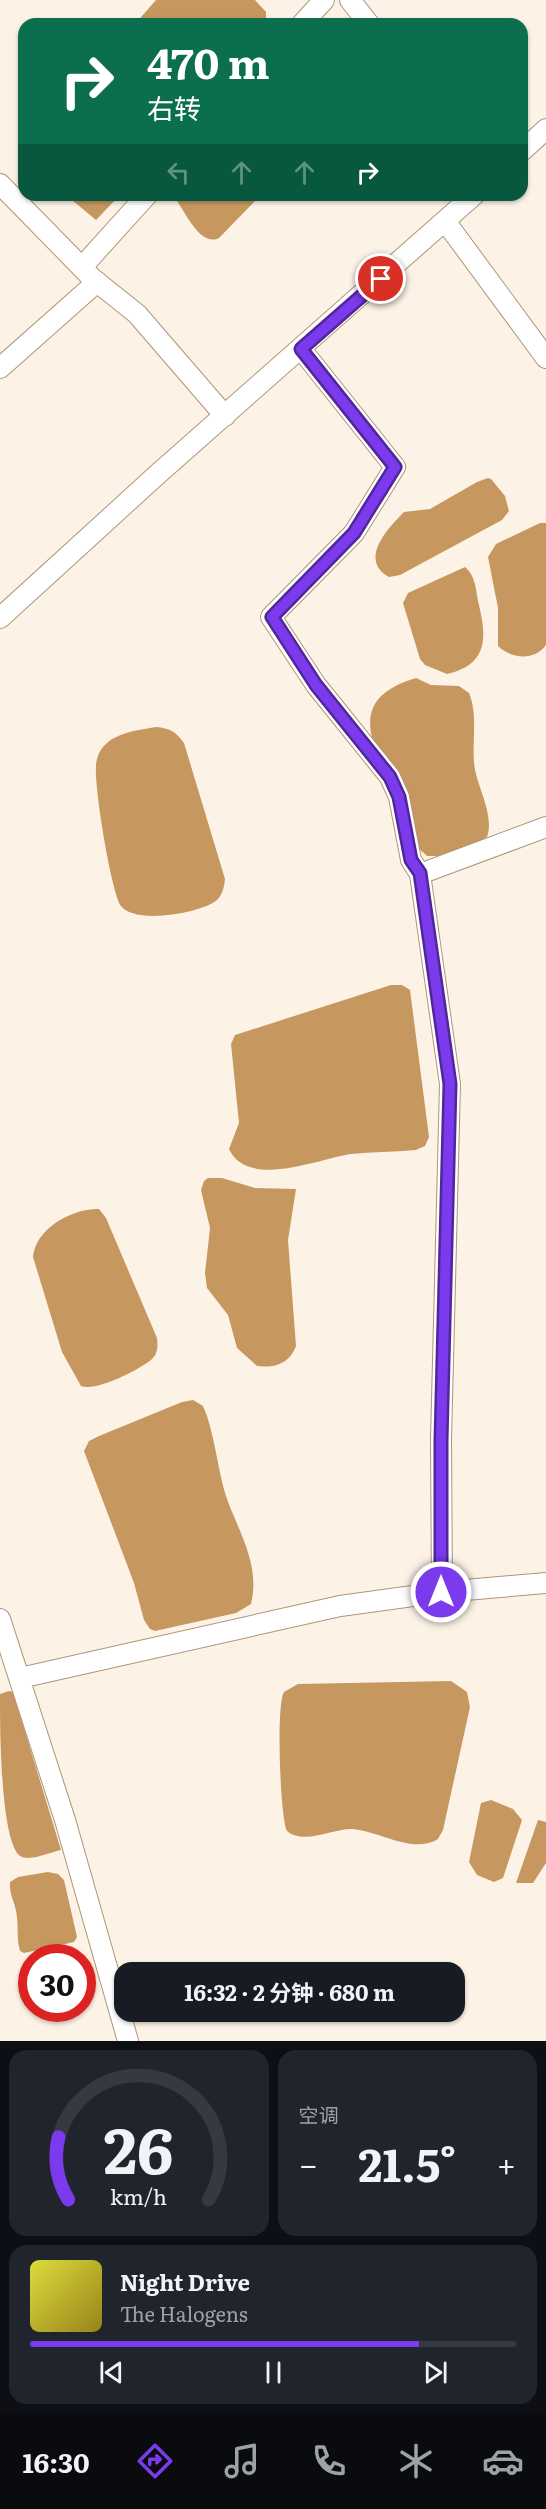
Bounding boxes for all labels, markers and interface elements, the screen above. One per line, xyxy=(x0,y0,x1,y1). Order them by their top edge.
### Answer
text: 470 m xyxy=(147,30,270,92)
icon: right xyxy=(48,42,126,120)
text: 右转 xyxy=(147,87,201,127)
icon: left xyxy=(162,156,195,189)
icon: ahead xyxy=(225,156,258,189)
icon: ahead xyxy=(288,156,321,189)
icon: right xyxy=(351,156,384,189)
pin xyxy=(355,253,406,304)
icon: arrive xyxy=(364,262,397,295)
position arrow xyxy=(409,1560,473,1624)
speed limit sign: 30 xyxy=(18,1944,96,2022)
text: 16:32 · 2 分钟 · 680 m xyxy=(184,1975,395,2008)
text: 空调 xyxy=(299,2099,339,2129)
text: 26 xyxy=(104,2101,174,2193)
text: 21.5° xyxy=(358,2129,456,2196)
text: − xyxy=(299,2138,318,2187)
text: + xyxy=(497,2138,516,2187)
text: km/h xyxy=(110,2180,167,2212)
text: Night Drive xyxy=(120,2265,250,2298)
text: The Halogens xyxy=(120,2298,248,2328)
icon: previous xyxy=(95,2356,128,2389)
icon: pause xyxy=(257,2356,290,2389)
icon: next xyxy=(419,2356,452,2389)
icon: directions xyxy=(134,2440,176,2482)
icon: music xyxy=(221,2440,263,2482)
icon: phone xyxy=(308,2440,350,2482)
icon: climate xyxy=(395,2440,437,2482)
icon: car xyxy=(482,2440,524,2482)
text: 16:30 xyxy=(22,2441,90,2481)

